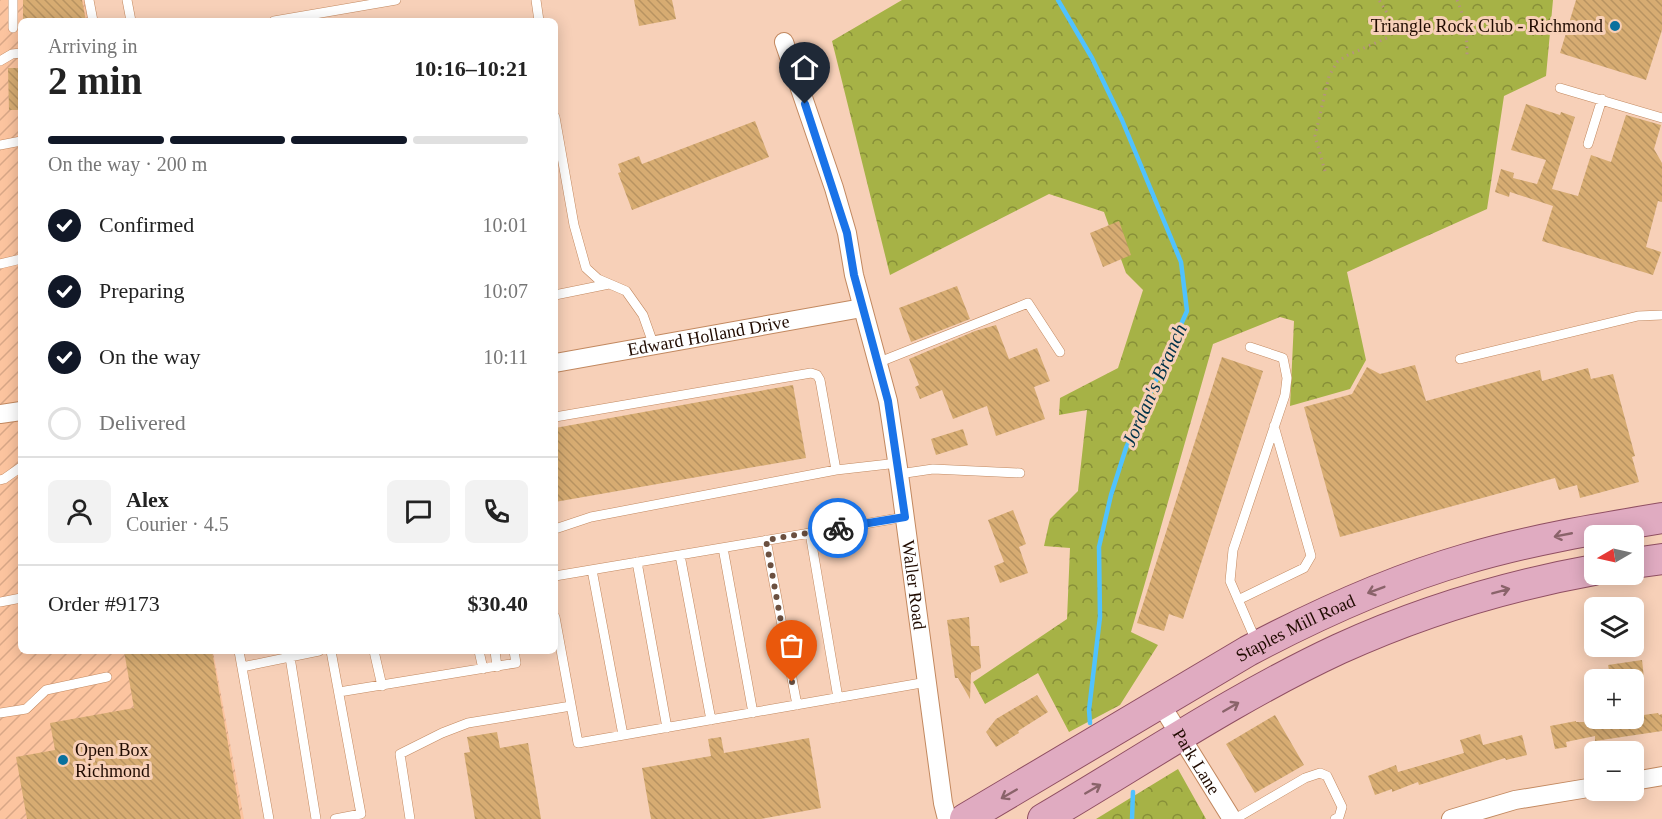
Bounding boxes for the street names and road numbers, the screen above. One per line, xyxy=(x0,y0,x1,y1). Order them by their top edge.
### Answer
street label: Edward Holland Drive xyxy=(626,311,791,360)
street label: Waller Road xyxy=(898,539,930,631)
street label: Staples Mill Road xyxy=(1232,590,1358,666)
street label: Park Lane xyxy=(1169,725,1224,798)

